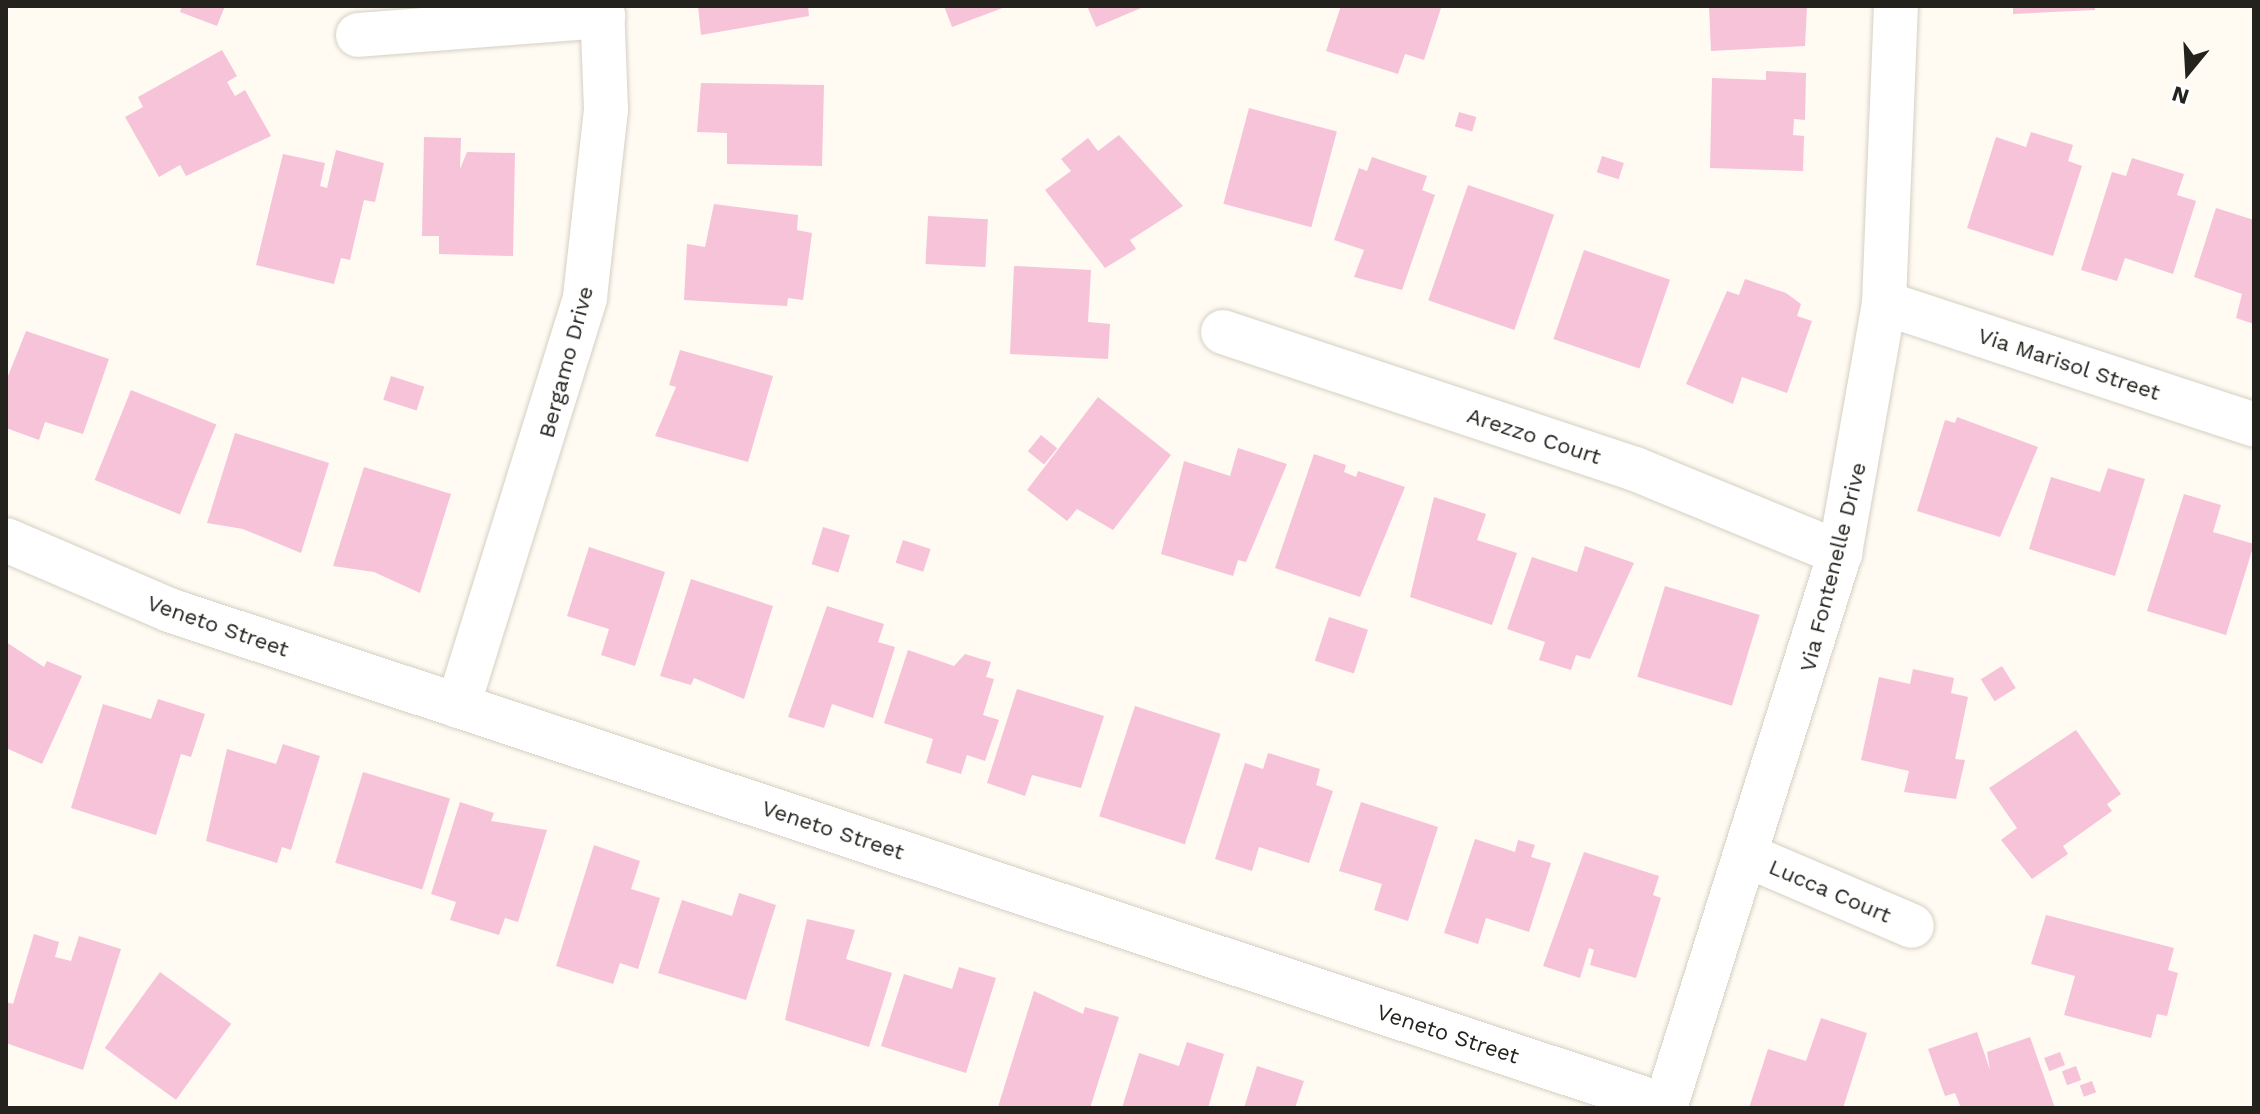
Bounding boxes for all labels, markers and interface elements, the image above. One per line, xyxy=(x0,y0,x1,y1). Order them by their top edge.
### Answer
north arrow xyxy=(2148,32,2228,112)
text: N xyxy=(2169,81,2192,110)
street label: Bergamo Drive xyxy=(533,283,599,441)
street label: Via Marisol Street xyxy=(1974,322,2164,406)
street label: Arezzo Court xyxy=(1464,402,1604,470)
street label: Via Fontenelle Drive xyxy=(1794,459,1872,675)
street label: Veneto Street xyxy=(144,589,292,663)
street label: Veneto Street xyxy=(759,795,907,865)
street label: Lucca Court xyxy=(1765,853,1895,929)
street label: Veneto Street xyxy=(1374,999,1522,1069)

